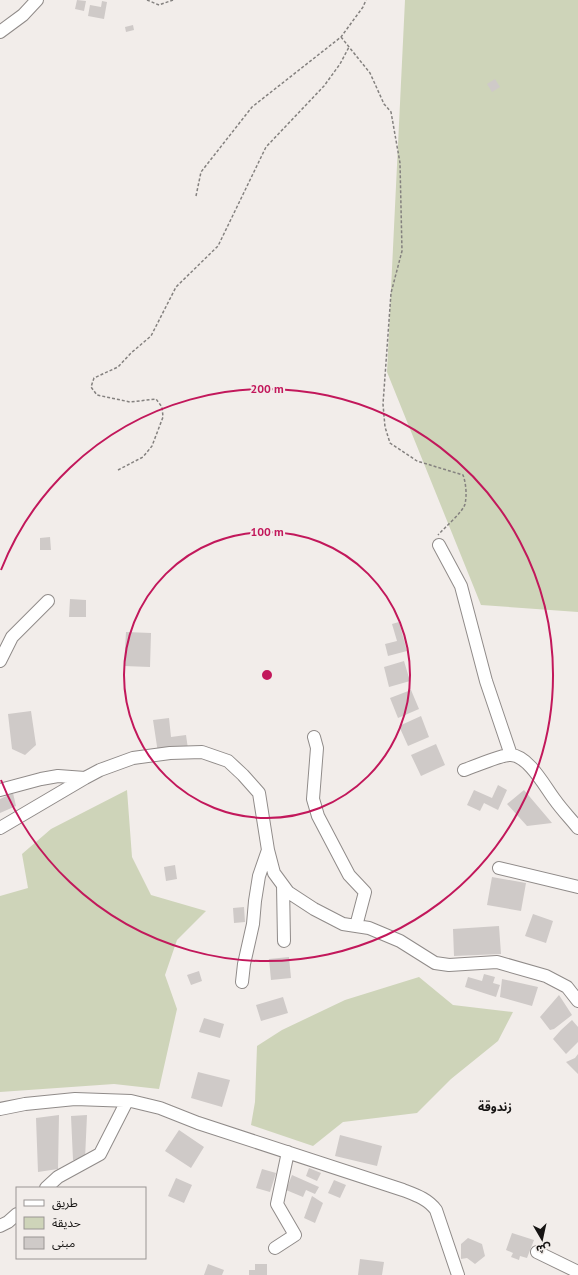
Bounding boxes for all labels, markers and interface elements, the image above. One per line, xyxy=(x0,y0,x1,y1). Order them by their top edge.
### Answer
text: 200 m xyxy=(250,381,284,396)
text: 100 m xyxy=(250,524,284,539)
centre of rings xyxy=(260,668,274,682)
district label: زندوقة xyxy=(478,1099,512,1114)
legend xyxy=(16,1187,146,1259)
text: طريق xyxy=(52,1195,78,1211)
text: حديقة xyxy=(52,1215,81,1230)
north arrow xyxy=(522,1219,562,1259)
text: مبنى xyxy=(52,1235,75,1250)
text: ش xyxy=(535,1241,552,1257)

